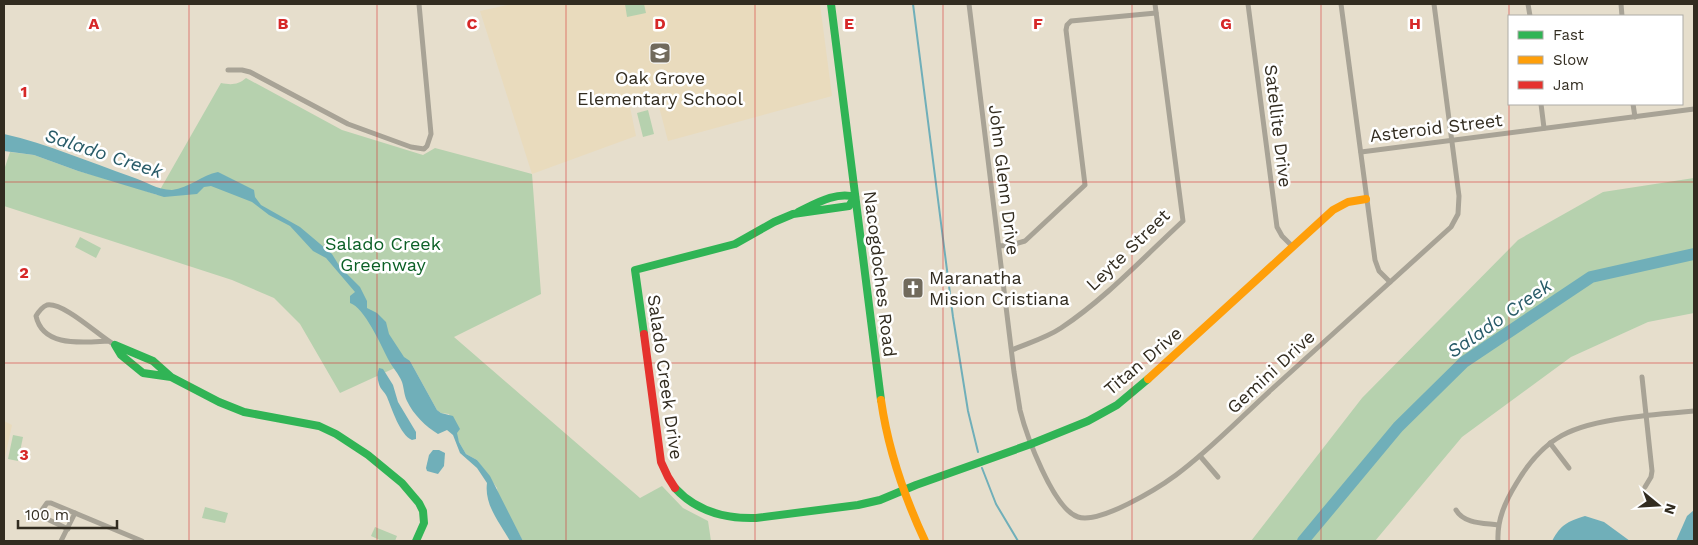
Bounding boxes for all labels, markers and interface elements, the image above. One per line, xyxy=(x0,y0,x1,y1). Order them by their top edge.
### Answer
text: A xyxy=(89,14,100,33)
text: B xyxy=(278,14,289,33)
text: C xyxy=(467,14,478,33)
text: D xyxy=(654,14,666,33)
text: E xyxy=(844,14,854,33)
text: F xyxy=(1033,14,1043,33)
text: G xyxy=(1220,14,1232,33)
text: H xyxy=(1409,14,1421,33)
legend xyxy=(1508,15,1683,105)
text: Fast xyxy=(1553,26,1585,44)
school or university icon: Oak Grove Elementary School xyxy=(648,41,672,65)
text: Slow xyxy=(1553,51,1589,69)
street label: Satellite Drive xyxy=(1261,63,1296,189)
place label: Oak Grove Elementary School xyxy=(577,67,743,109)
text: Jam xyxy=(1553,76,1584,94)
text: 1 xyxy=(21,82,27,101)
street label: John Glenn Drive xyxy=(985,104,1024,256)
street label: Asteroid Street xyxy=(1368,109,1504,146)
water label: Salado Creek xyxy=(42,124,166,184)
street label: Nacogdoches Road xyxy=(860,190,901,358)
street label: Leyte Street xyxy=(1082,204,1174,295)
park label: Salado Creek Greenway xyxy=(325,233,441,275)
text: 2 xyxy=(19,263,29,282)
place label: Maranatha Mision Cristiana xyxy=(929,267,1069,309)
water label: Salado Creek xyxy=(1443,274,1557,363)
church icon: Maranatha Mision Cristiana xyxy=(901,276,925,300)
street label: Salado Creek Drive xyxy=(644,293,687,461)
street label: Titan Drive xyxy=(1099,322,1186,399)
street label: Gemini Drive xyxy=(1222,326,1319,418)
text: 3 xyxy=(19,445,29,464)
north arrow xyxy=(1633,480,1683,530)
scale bar xyxy=(18,498,116,530)
text: N xyxy=(1661,502,1680,516)
text: 100 m xyxy=(25,506,69,524)

